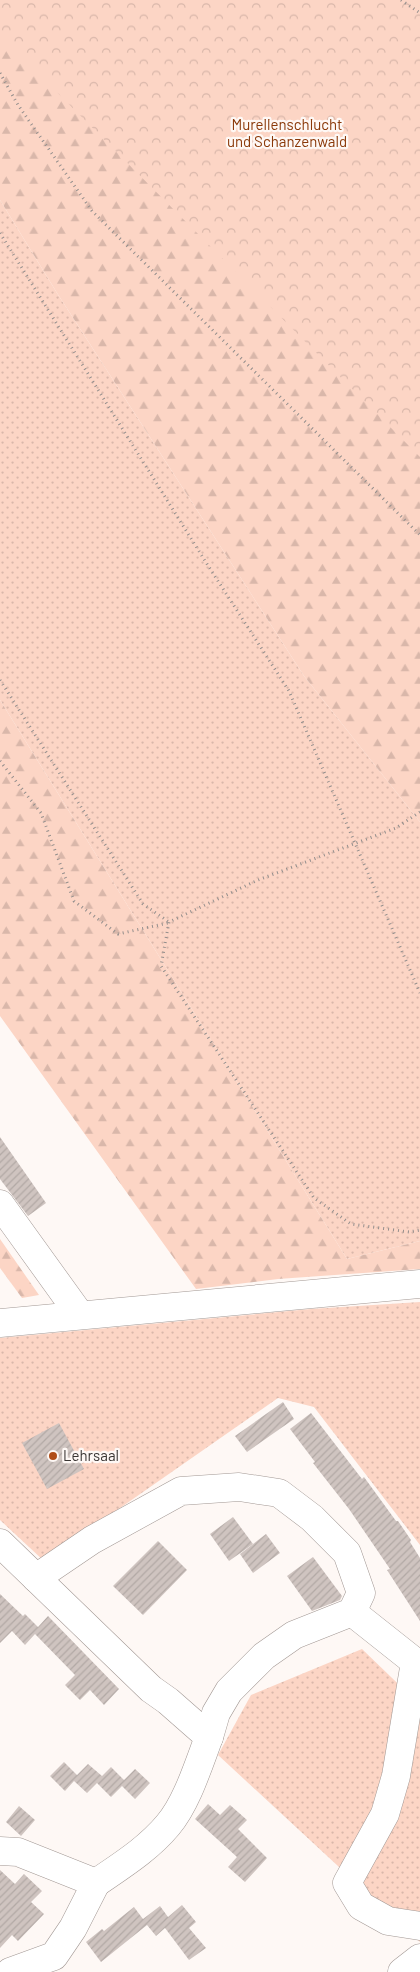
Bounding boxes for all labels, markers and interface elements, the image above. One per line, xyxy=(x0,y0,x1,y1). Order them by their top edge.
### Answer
park label: Murellenschlucht und Schanzenwald xyxy=(227,115,347,150)
place label: Lehrsaal xyxy=(63,1446,119,1464)
marker: Lehrsaal xyxy=(47,1450,59,1462)

